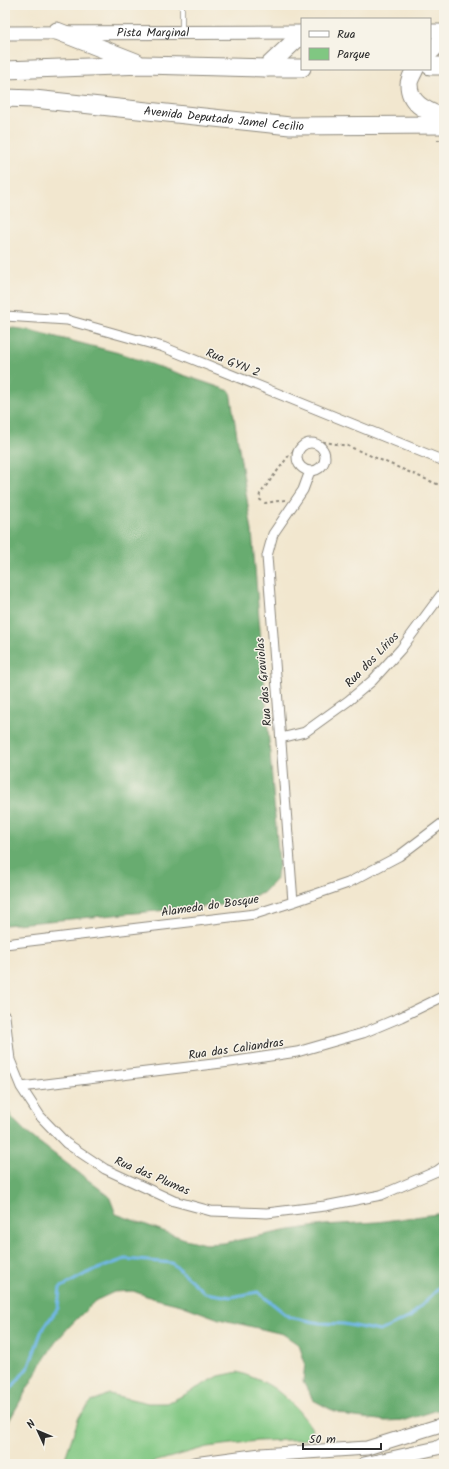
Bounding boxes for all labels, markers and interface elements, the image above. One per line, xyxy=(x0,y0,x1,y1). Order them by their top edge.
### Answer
legend xyxy=(301,18,431,70)
street label: Pista Marginal xyxy=(117,23,189,42)
text: Rua xyxy=(337,25,356,44)
text: Parque xyxy=(337,45,371,64)
street label: Avenida Deputado Jamel Cecilio xyxy=(143,101,304,136)
street label: Rua GYN 2 xyxy=(203,343,263,383)
street label: Rua dos Lírios xyxy=(340,628,404,692)
street label: Rua das Graviolas xyxy=(251,637,277,727)
street label: Alameda do Bosque xyxy=(160,890,261,922)
street label: Rua das Caliandras xyxy=(187,1033,285,1065)
street label: Rua das Plumas xyxy=(111,1152,193,1200)
north arrow xyxy=(18,1411,58,1451)
text: N xyxy=(23,1416,40,1434)
scale bar xyxy=(303,1425,381,1451)
text: 50 m xyxy=(309,1430,336,1449)

